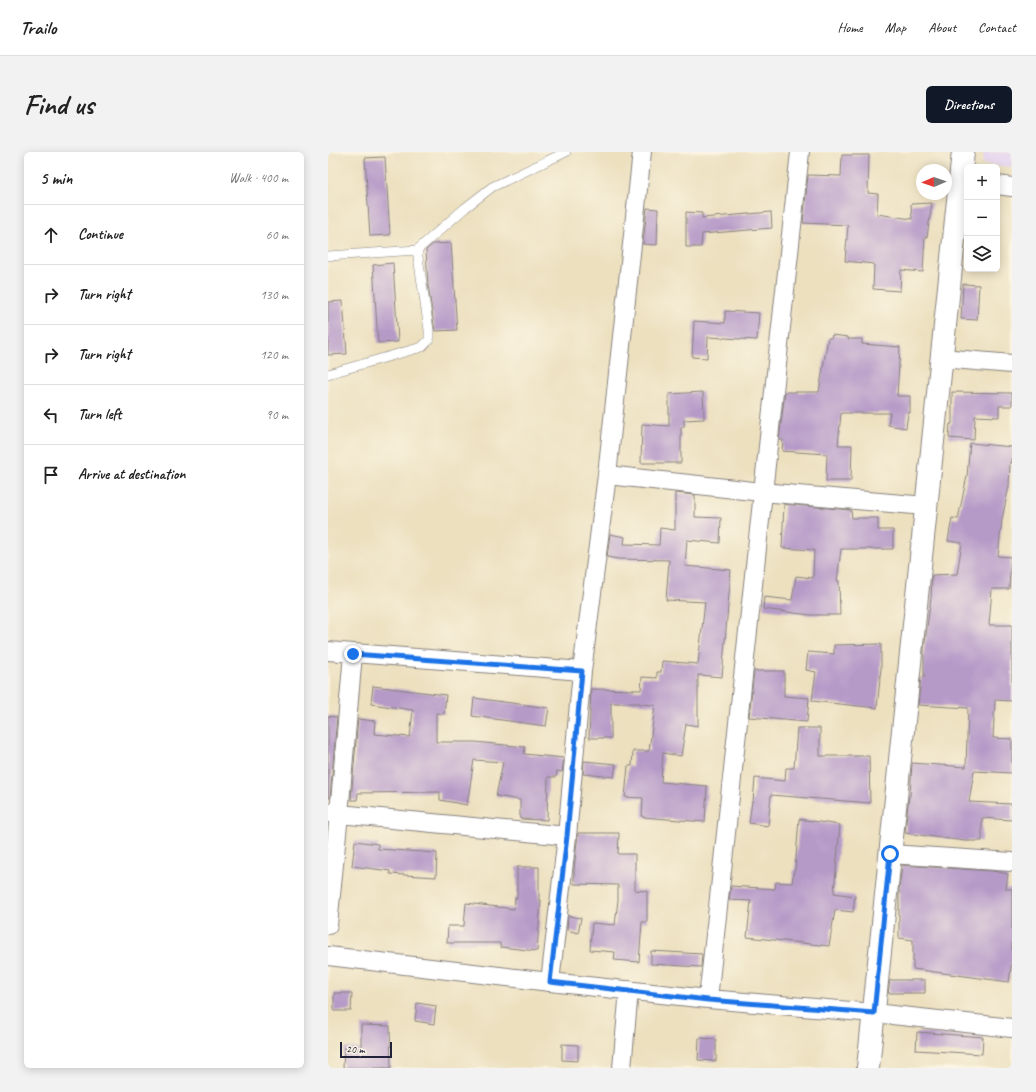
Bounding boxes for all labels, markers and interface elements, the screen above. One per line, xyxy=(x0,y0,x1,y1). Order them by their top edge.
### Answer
text: Trailo xyxy=(20,16,56,40)
text: Home xyxy=(837,19,863,36)
text: Map xyxy=(885,19,906,36)
text: About xyxy=(928,19,956,36)
text: Contact xyxy=(978,19,1016,36)
button: Directions xyxy=(926,86,1012,123)
text: Find us xyxy=(24,87,94,122)
north arrow xyxy=(916,164,952,200)
map controls xyxy=(964,164,1000,272)
button: + xyxy=(964,164,1000,200)
text: 5 min xyxy=(40,168,72,189)
text: Walk · 400 m xyxy=(229,170,288,186)
button: − xyxy=(964,200,1000,236)
icon: ahead xyxy=(40,224,62,246)
text: Continue xyxy=(78,225,123,244)
text: 60 m xyxy=(266,227,288,243)
button: layers xyxy=(964,236,1000,272)
icon: right xyxy=(40,284,62,306)
text: Turn right xyxy=(78,285,131,304)
text: 130 m xyxy=(260,287,288,303)
icon: right xyxy=(40,344,62,366)
text: Turn right xyxy=(78,345,131,364)
text: 120 m xyxy=(260,347,288,363)
icon: left xyxy=(40,404,62,426)
text: Turn left xyxy=(78,405,121,424)
text: 90 m xyxy=(266,407,288,423)
icon: arrive xyxy=(40,464,62,486)
text: Arrive at destination xyxy=(78,465,185,484)
route end xyxy=(344,645,362,663)
route start xyxy=(881,845,899,863)
scale bar xyxy=(340,1040,392,1059)
text: 20 m xyxy=(346,1042,365,1056)

